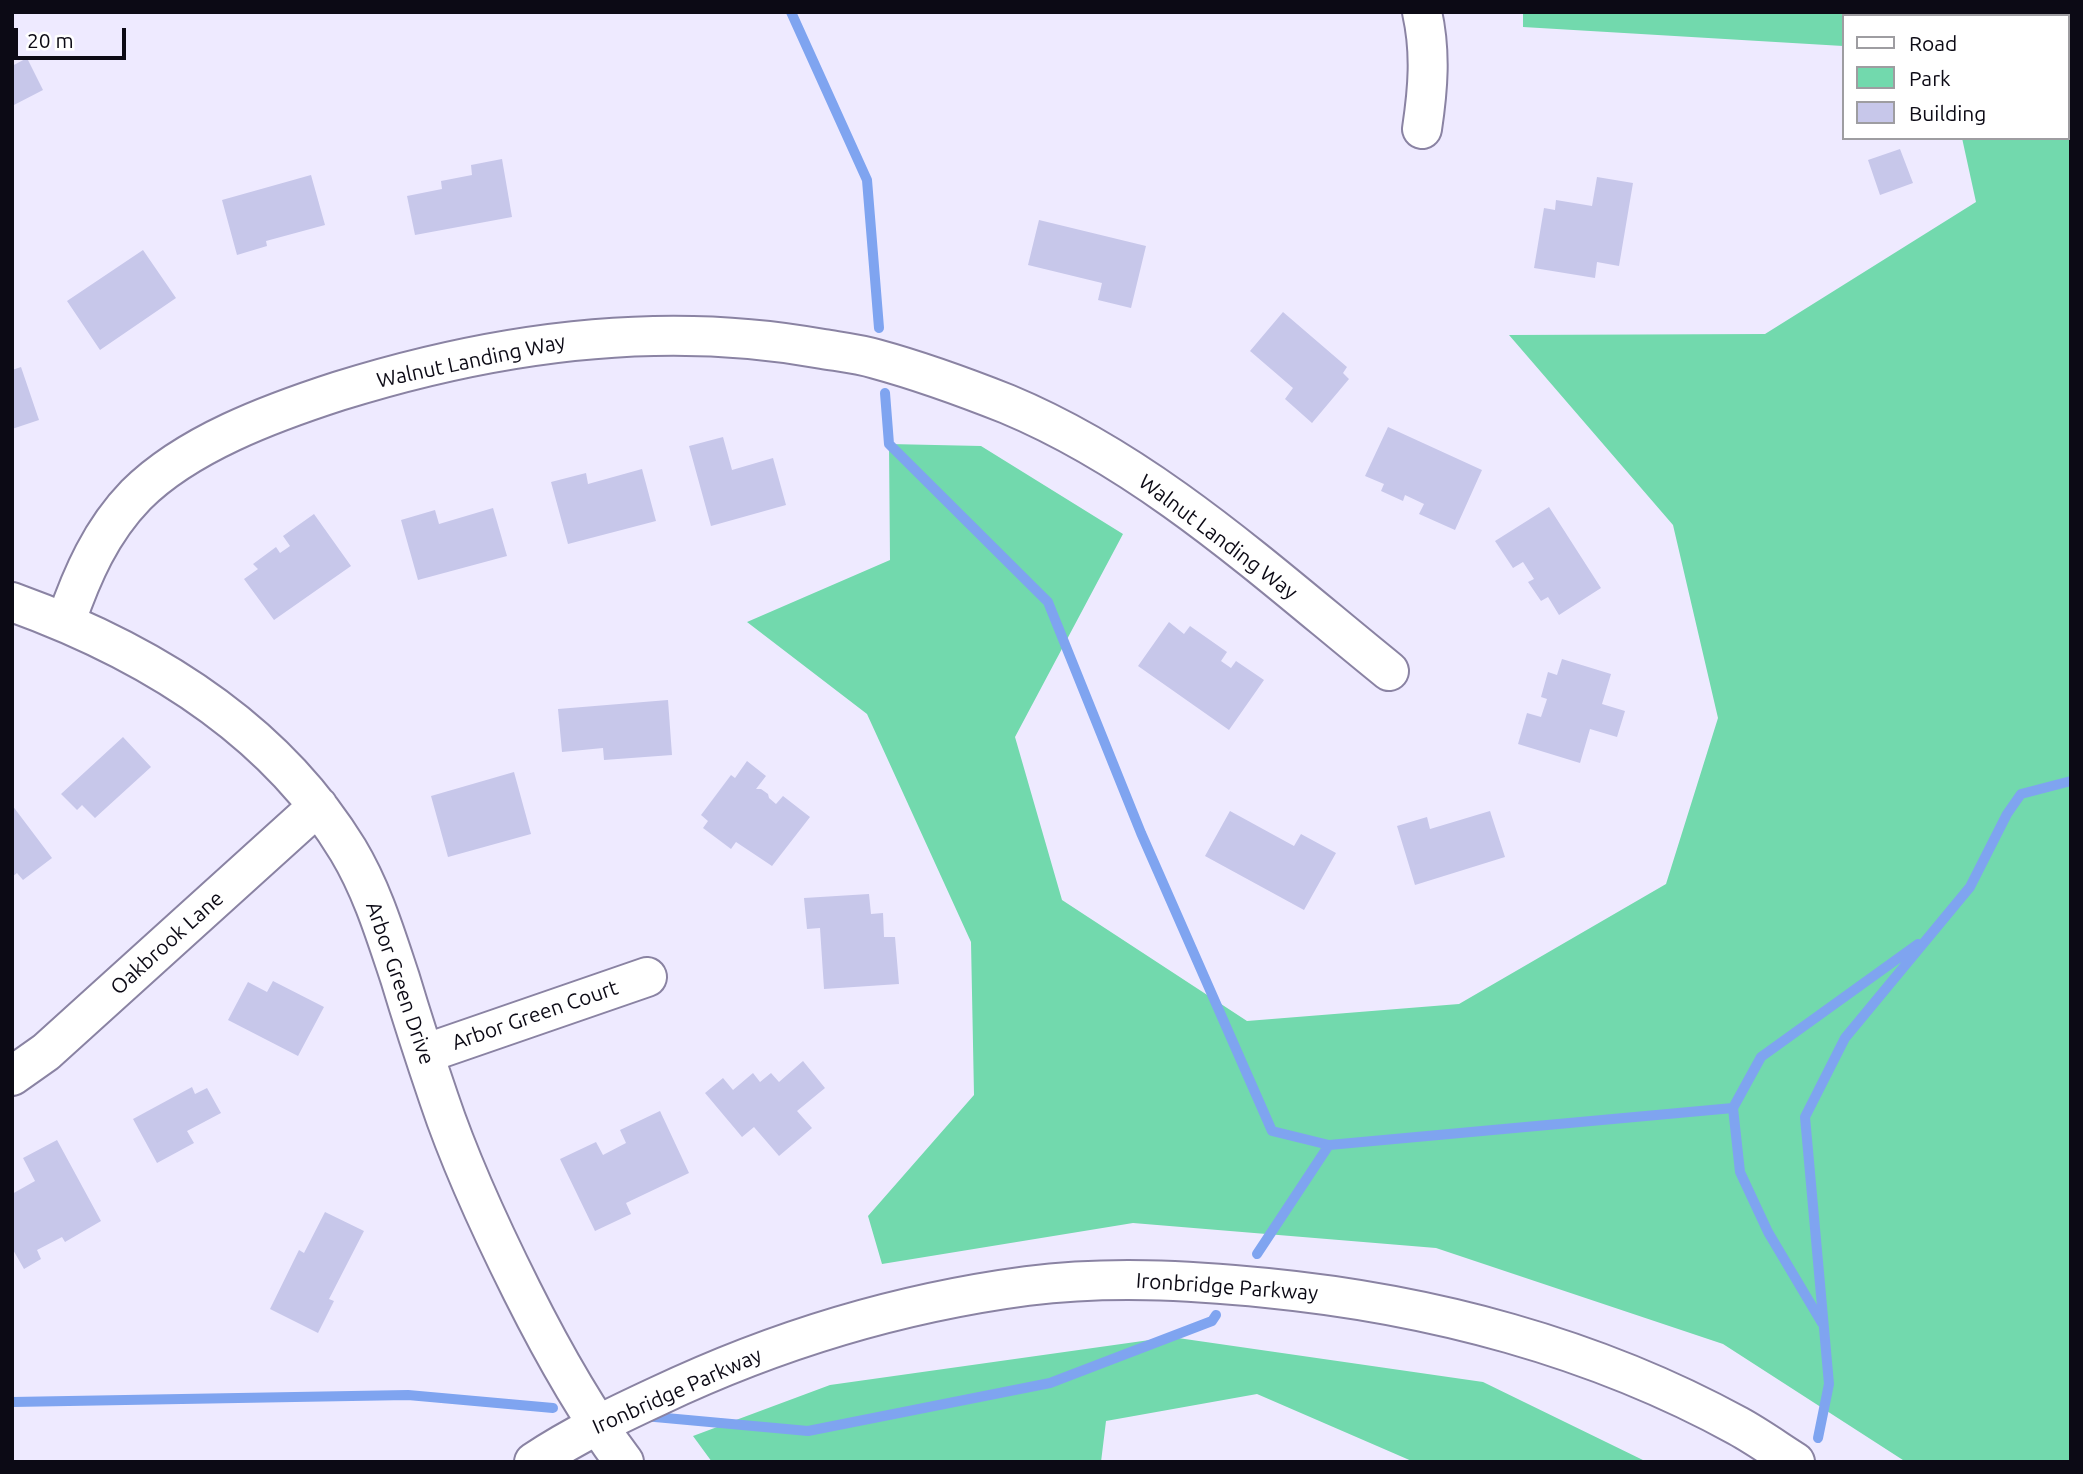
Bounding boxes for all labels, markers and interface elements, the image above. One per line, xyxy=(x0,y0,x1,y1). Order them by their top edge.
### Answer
scale bar xyxy=(18,14,130,58)
legend xyxy=(1842,14,2069,140)
text: 20 m xyxy=(27,28,74,52)
text: Road xyxy=(1909,31,1957,55)
text: Park xyxy=(1909,66,1951,90)
text: Building xyxy=(1909,101,1986,125)
street label: Walnut Landing Way xyxy=(374,329,568,393)
street label: Walnut Landing Way xyxy=(1134,469,1302,605)
street label: Oakbrook Lane xyxy=(105,886,229,1000)
street label: Arbor Green Drive xyxy=(360,898,440,1068)
street label: Arbor Green Court xyxy=(449,975,621,1055)
street label: Ironbridge Parkway xyxy=(1135,1268,1319,1306)
street label: Ironbridge Parkway xyxy=(588,1342,766,1440)

